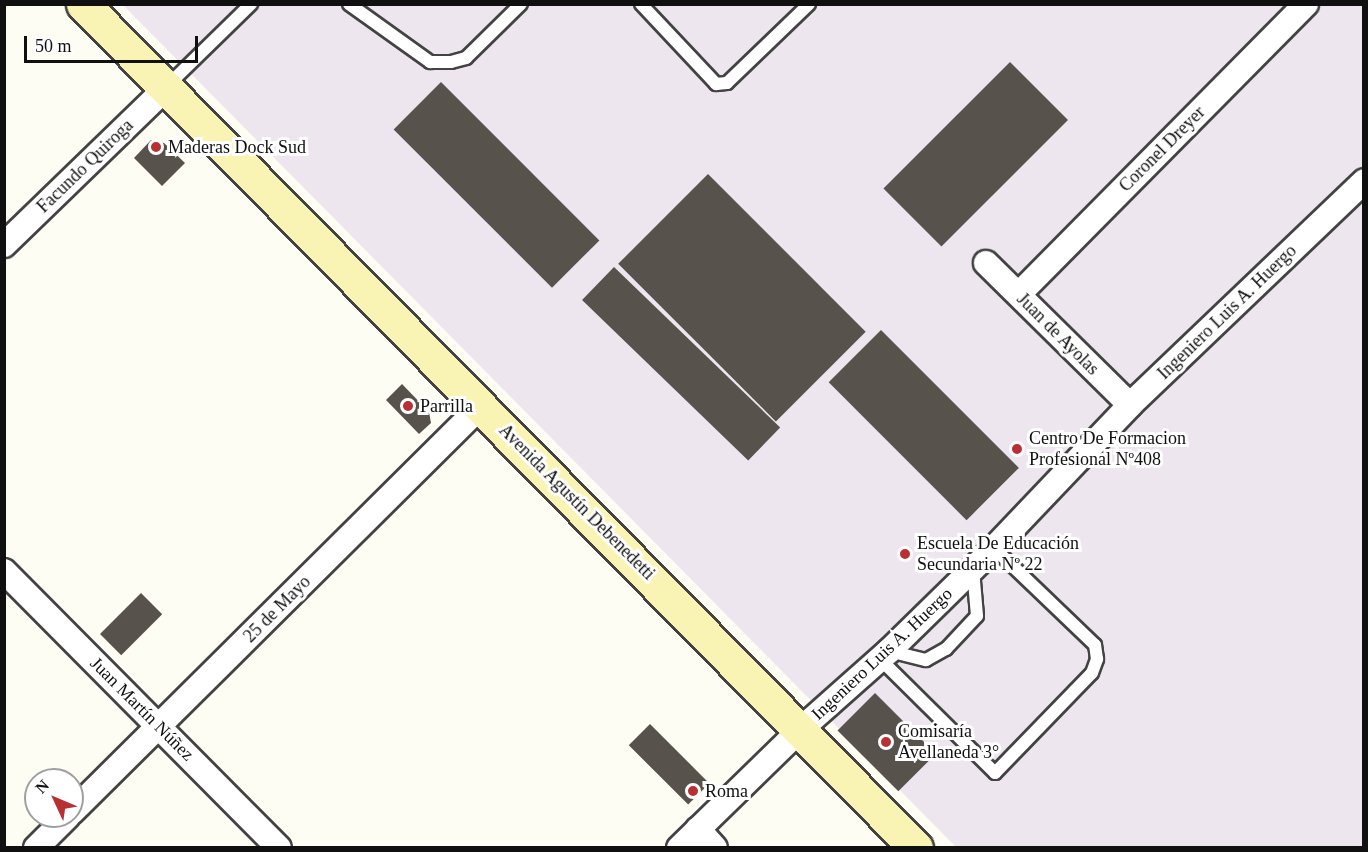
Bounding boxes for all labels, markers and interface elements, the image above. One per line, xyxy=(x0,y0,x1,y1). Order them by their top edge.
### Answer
scale bar xyxy=(27,24,201,62)
text: 50 m xyxy=(35,36,72,56)
street label: Coronel Dreyer xyxy=(1115,102,1209,196)
street label: Facundo Quiroga xyxy=(32,115,138,217)
place label: Maderas Dock Sud xyxy=(168,136,306,158)
marker: Maderas Dock Sud xyxy=(149,140,163,154)
street label: Ingeniero Luis A. Huergo xyxy=(1153,240,1301,384)
street label: Juan de Ayolas xyxy=(1012,288,1104,380)
place label: Parrilla xyxy=(420,395,473,417)
marker: Parrilla xyxy=(401,399,415,413)
street label: Avenida Agustín Debenedetti xyxy=(494,419,660,585)
place label: Centro De Formacion Profesional Nº408 xyxy=(1029,428,1186,470)
marker: Centro De Formacion Profesional Nº408 xyxy=(1010,442,1024,456)
place label: Escuela De Educación Secundaria Nº 22 xyxy=(917,533,1079,576)
marker: Escuela De Educación Secundaria Nº 22 xyxy=(898,547,912,561)
street label: 25 de Mayo xyxy=(239,571,315,647)
street label: Ingeniero Luis A. Huergo xyxy=(807,583,957,725)
street label: Juan Martín Núñez xyxy=(86,653,198,765)
place label: Comisaría Avellaneda 3° xyxy=(898,721,999,764)
marker: Comisaría Avellaneda 3° xyxy=(879,735,893,749)
north arrow xyxy=(24,768,84,828)
text: N xyxy=(32,776,52,797)
place label: Roma xyxy=(705,780,748,802)
marker: Roma xyxy=(686,784,700,798)

